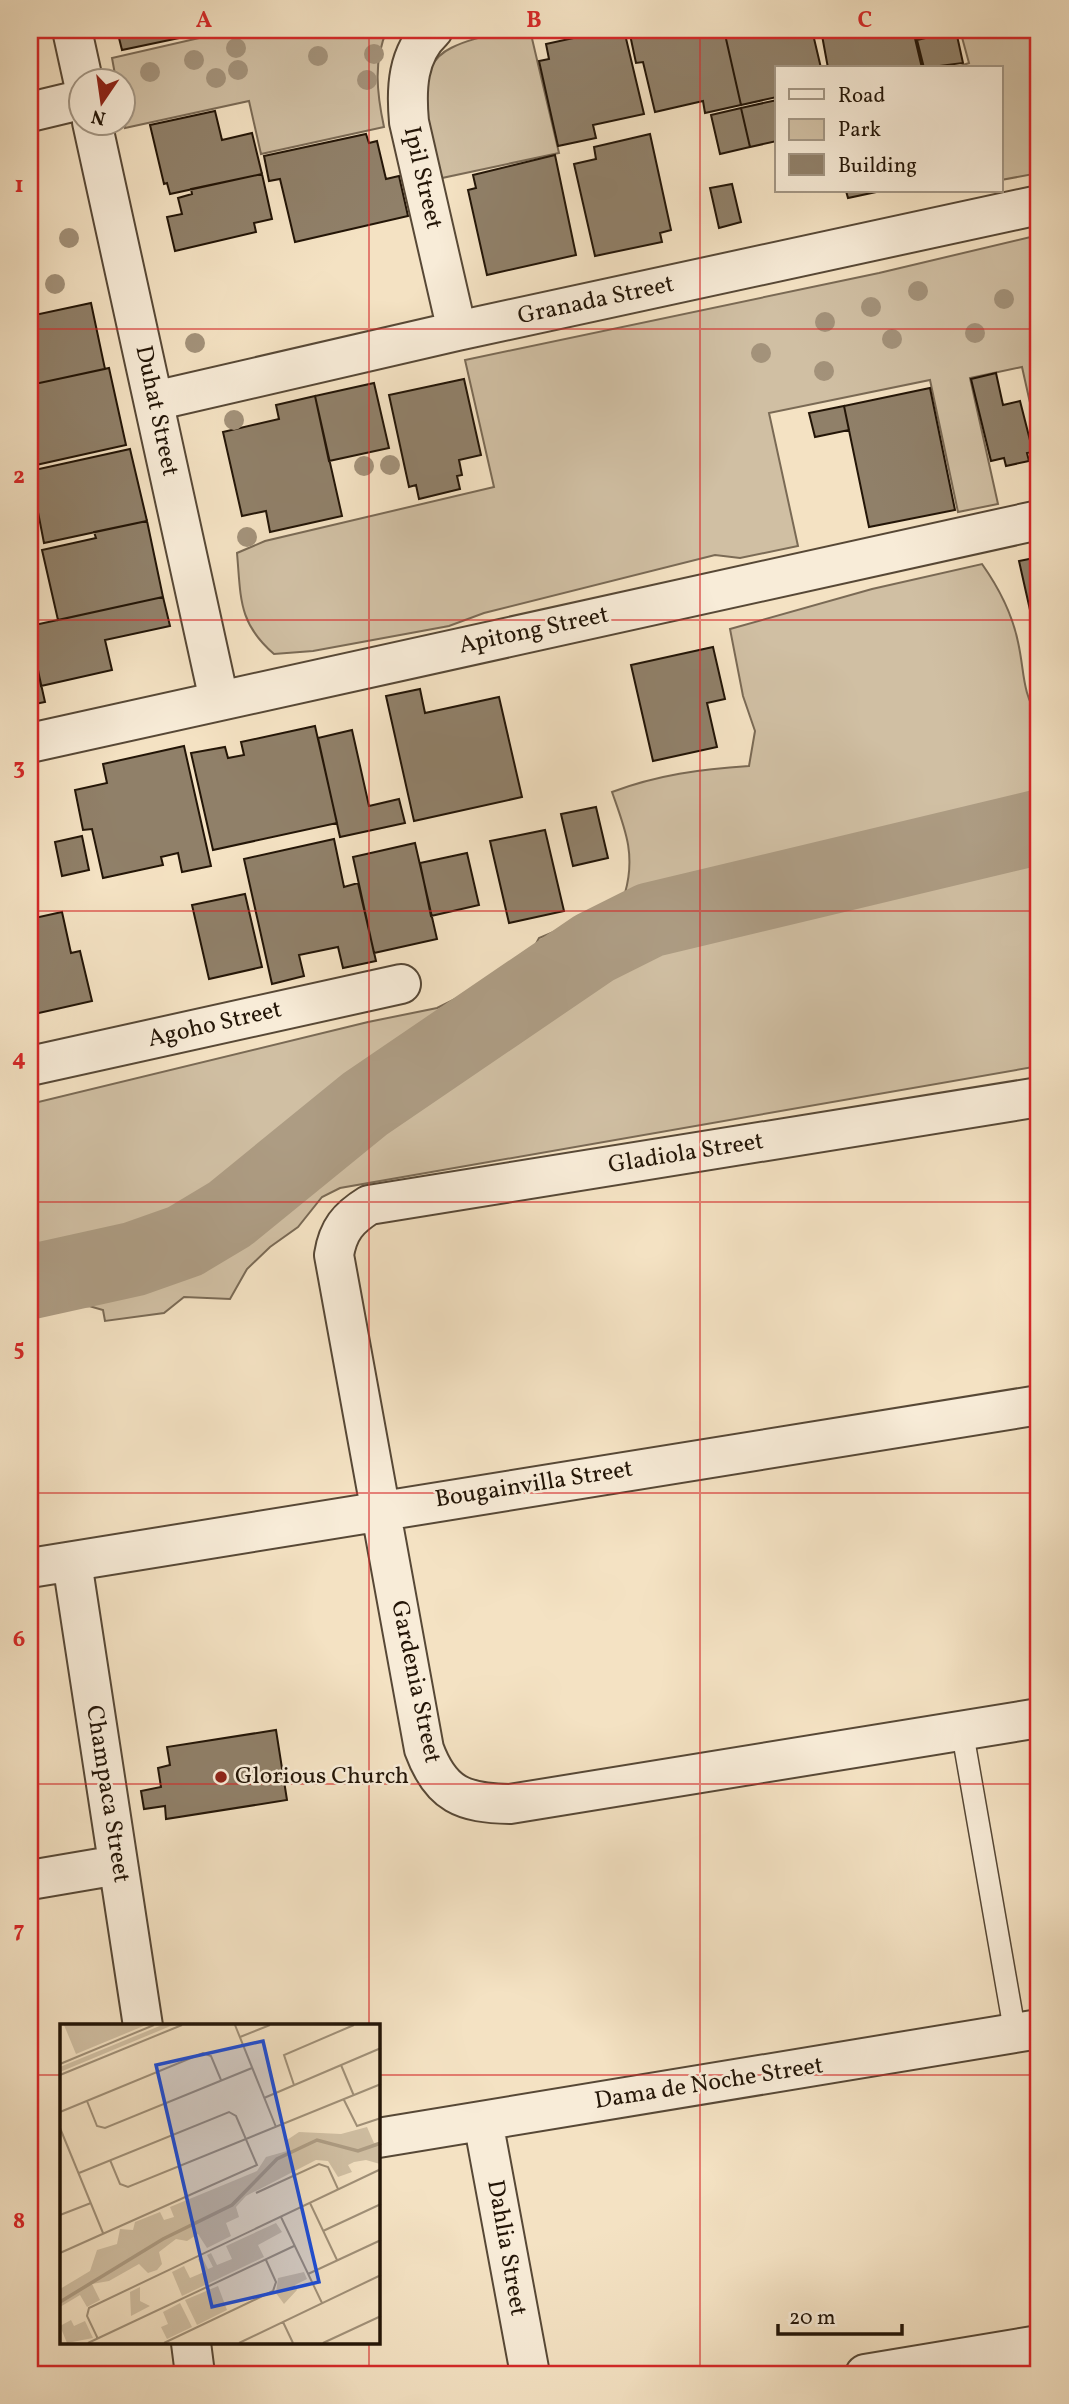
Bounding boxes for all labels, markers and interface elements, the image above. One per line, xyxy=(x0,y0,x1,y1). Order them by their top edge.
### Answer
text: A xyxy=(196,5,212,37)
text: B xyxy=(526,5,542,37)
text: C xyxy=(858,5,872,37)
north arrow xyxy=(66,66,136,136)
legend xyxy=(775,66,1002,192)
text: Road xyxy=(838,82,885,111)
text: N xyxy=(89,102,108,131)
text: Park xyxy=(838,116,881,145)
street label: Ipil Street xyxy=(394,123,450,233)
text: Building xyxy=(838,152,917,181)
text: 1 xyxy=(14,170,24,202)
street label: Granada Street xyxy=(515,268,677,334)
street label: Duhat Street xyxy=(126,342,186,480)
text: 2 xyxy=(13,461,25,493)
street label: Apitong Street xyxy=(456,599,612,663)
text: 3 xyxy=(13,752,25,784)
street label: Agoho Street xyxy=(145,993,285,1057)
text: 4 xyxy=(12,1043,26,1075)
street label: Gladiola Street xyxy=(606,1125,766,1183)
text: 5 xyxy=(13,1333,25,1365)
street label: Bougainvilla Street xyxy=(433,1453,635,1517)
street label: Gardenia Street xyxy=(381,1597,449,1767)
text: 6 xyxy=(13,1624,25,1656)
street label: Champaca Street xyxy=(76,1703,138,1885)
place label: Glorious Church xyxy=(235,1760,409,1794)
marker: Glorious Church xyxy=(213,1769,229,1785)
text: 7 xyxy=(14,1915,25,1947)
inset map xyxy=(60,2024,380,2344)
street label: Dama de Noche Street xyxy=(592,2049,826,2119)
street label: Dahlia Street xyxy=(477,2177,535,2319)
text: 8 xyxy=(13,2206,25,2238)
scale bar xyxy=(778,2292,903,2336)
text: 20 m xyxy=(789,2304,835,2333)

